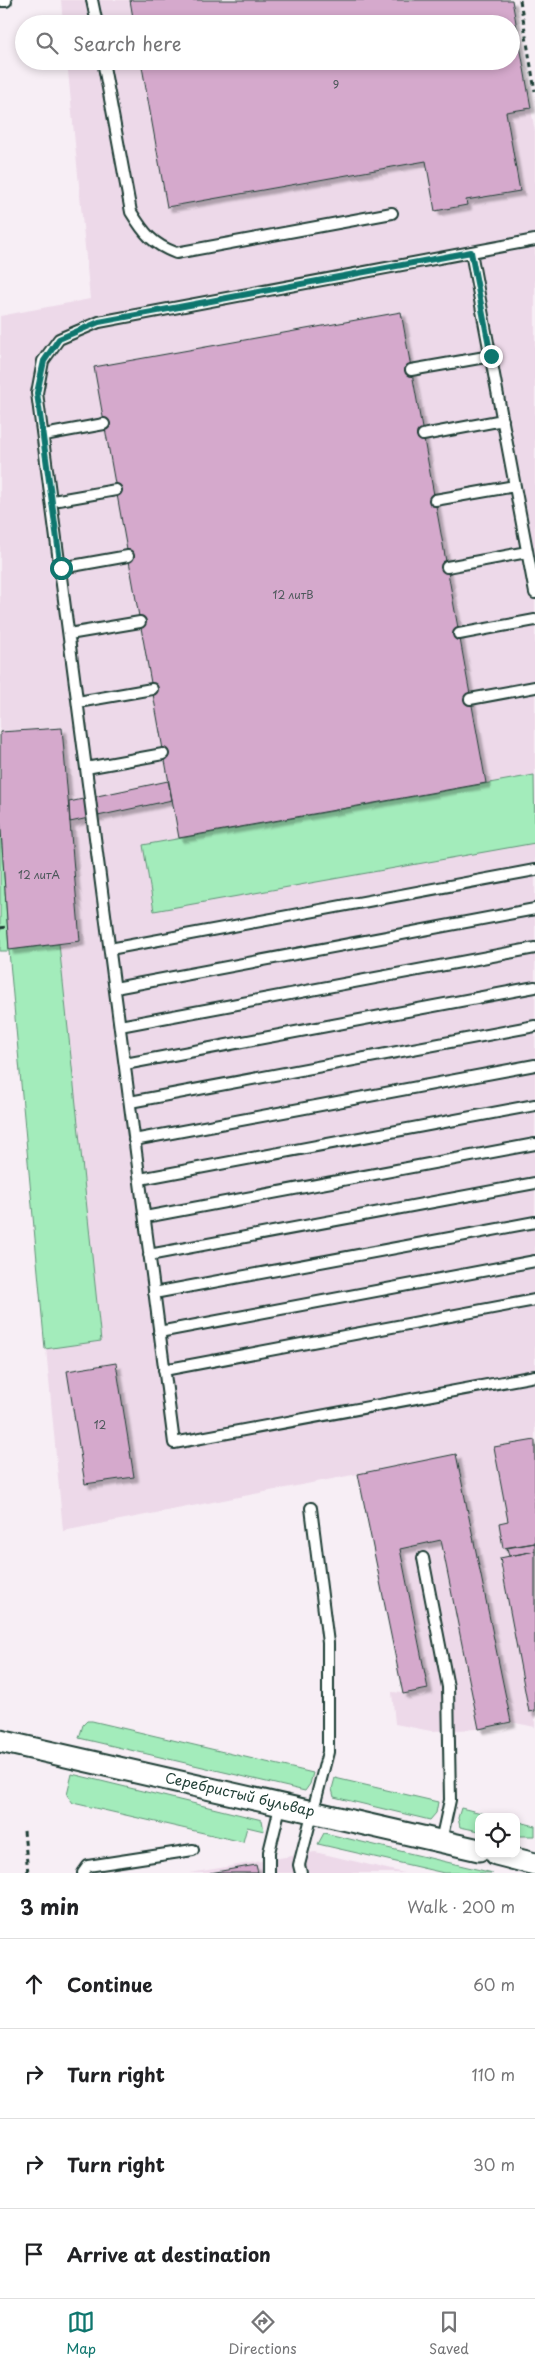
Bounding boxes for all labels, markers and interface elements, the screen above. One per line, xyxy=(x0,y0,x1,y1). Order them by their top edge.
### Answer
search box xyxy=(15,15,520,70)
icon: search xyxy=(33,29,61,57)
text: Search here xyxy=(73,29,182,57)
house number: 9 xyxy=(333,76,339,93)
route end xyxy=(480,345,503,368)
route start xyxy=(50,557,73,580)
house number: 12 литВ xyxy=(273,586,313,603)
house number: 12 литА xyxy=(18,866,61,883)
house number: 12 xyxy=(94,1416,107,1433)
street label: Серебристый бульвар xyxy=(163,1767,317,1821)
map controls xyxy=(475,1813,520,1858)
button: locate xyxy=(475,1813,520,1858)
text: 3 min xyxy=(20,1890,79,1922)
text: Walk · 200 m xyxy=(407,1894,515,1918)
icon: ahead xyxy=(20,1970,48,1998)
text: Continue xyxy=(67,1970,153,1998)
text: 60 m xyxy=(473,1972,515,1996)
icon: right xyxy=(20,2060,48,2088)
text: Turn right xyxy=(67,2060,165,2088)
text: 110 m xyxy=(472,2062,515,2086)
icon: right xyxy=(20,2150,48,2178)
text: Turn right xyxy=(67,2150,165,2178)
text: 30 m xyxy=(473,2152,515,2176)
icon: arrive xyxy=(20,2240,48,2268)
text: Arrive at destination xyxy=(67,2240,271,2268)
tab: Map xyxy=(66,2308,96,2359)
tab: Directions xyxy=(229,2308,297,2359)
tab: Saved xyxy=(429,2308,469,2359)

